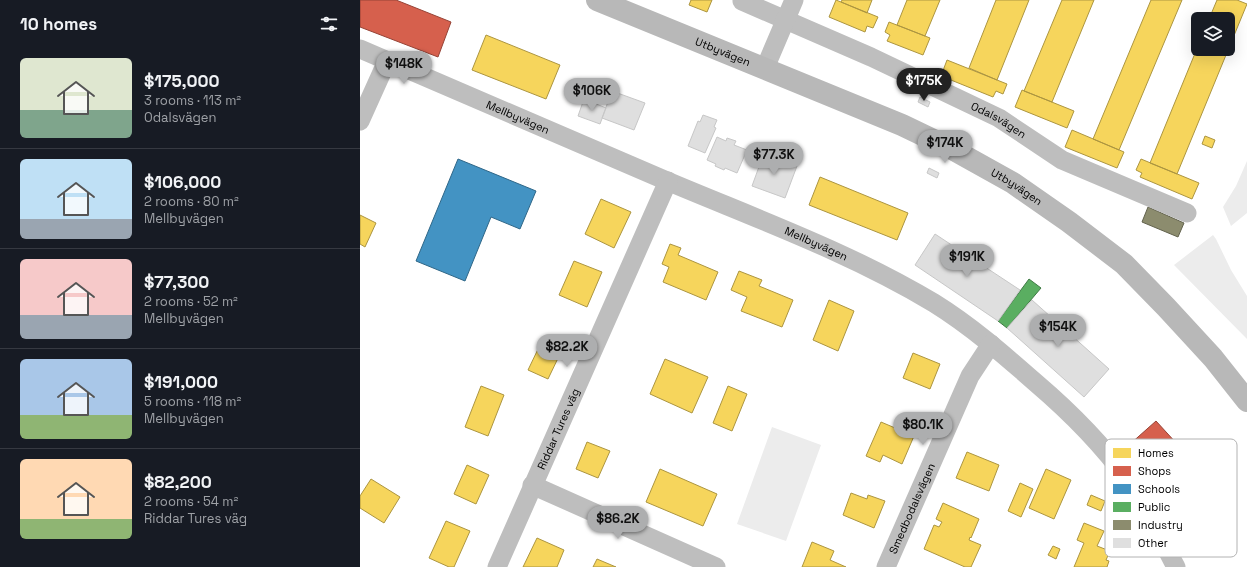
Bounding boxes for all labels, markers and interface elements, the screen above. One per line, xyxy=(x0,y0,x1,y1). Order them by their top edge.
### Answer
map controls xyxy=(1191,12,1235,56)
button: layers xyxy=(1191,12,1235,56)
text: 10 homes xyxy=(20,13,97,35)
icon: filters xyxy=(318,13,340,35)
street label: Utbyvägen xyxy=(693,34,753,69)
pin: $148K xyxy=(376,51,432,85)
text: $148K xyxy=(385,55,423,72)
pin: $175K xyxy=(896,68,952,102)
text: $175,000 xyxy=(144,70,219,92)
text: $175K xyxy=(906,72,942,89)
icon: home xyxy=(52,74,100,122)
pin: $106K xyxy=(564,78,620,112)
text: $106K xyxy=(573,82,611,99)
text: 3 rooms · 113 m² xyxy=(144,92,241,109)
street label: Mellbyvägen xyxy=(484,97,552,137)
street label: Odalsvägen xyxy=(969,99,1029,141)
text: Odalsvägen xyxy=(144,109,216,126)
pin: $174K xyxy=(917,130,973,164)
text: $174K xyxy=(927,134,963,151)
pin: $77.3K xyxy=(741,142,807,176)
text: $77.3K xyxy=(753,146,795,163)
street label: Utbyvägen xyxy=(988,165,1045,208)
text: $106,000 xyxy=(144,171,221,193)
icon: home xyxy=(52,175,100,223)
text: 2 rooms · 80 m² xyxy=(144,193,239,210)
text: Mellbyvägen xyxy=(144,210,224,227)
street label: Mellbyvägen xyxy=(783,223,850,264)
pin: $191K xyxy=(939,244,995,278)
text: $191K xyxy=(949,248,985,265)
text: $77,300 xyxy=(144,271,209,293)
icon: home xyxy=(52,275,100,323)
text: 2 rooms · 52 m² xyxy=(144,293,238,310)
text: Mellbyvägen xyxy=(144,310,224,327)
pin: $154K xyxy=(1030,314,1086,348)
text: $154K xyxy=(1039,318,1077,335)
pin: $82.2K xyxy=(534,334,600,368)
text: $82.2K xyxy=(545,338,589,355)
text: $191,000 xyxy=(144,371,218,393)
icon: home xyxy=(52,375,100,423)
street label: Riddar Tures väg xyxy=(534,386,582,472)
text: 5 rooms · 118 m² xyxy=(144,393,241,410)
text: Mellbyvägen xyxy=(144,410,224,427)
pin: $80.1K xyxy=(890,412,956,446)
text: $80.1K xyxy=(902,416,944,433)
legend xyxy=(1105,439,1237,557)
text: Homes xyxy=(1138,446,1174,460)
street label: Smedbodalsvägen xyxy=(886,461,938,556)
text: Shops xyxy=(1138,464,1171,478)
text: $82,200 xyxy=(144,471,212,493)
icon: home xyxy=(52,475,100,523)
text: Schools xyxy=(1138,482,1180,496)
text: 2 rooms · 54 m² xyxy=(144,493,238,510)
text: Public xyxy=(1138,500,1170,514)
pin: $86.2K xyxy=(585,506,651,540)
text: Riddar Tures väg xyxy=(144,510,247,527)
text: $86.2K xyxy=(596,510,640,527)
text: Industry xyxy=(1138,518,1183,532)
text: Other xyxy=(1138,536,1168,550)

